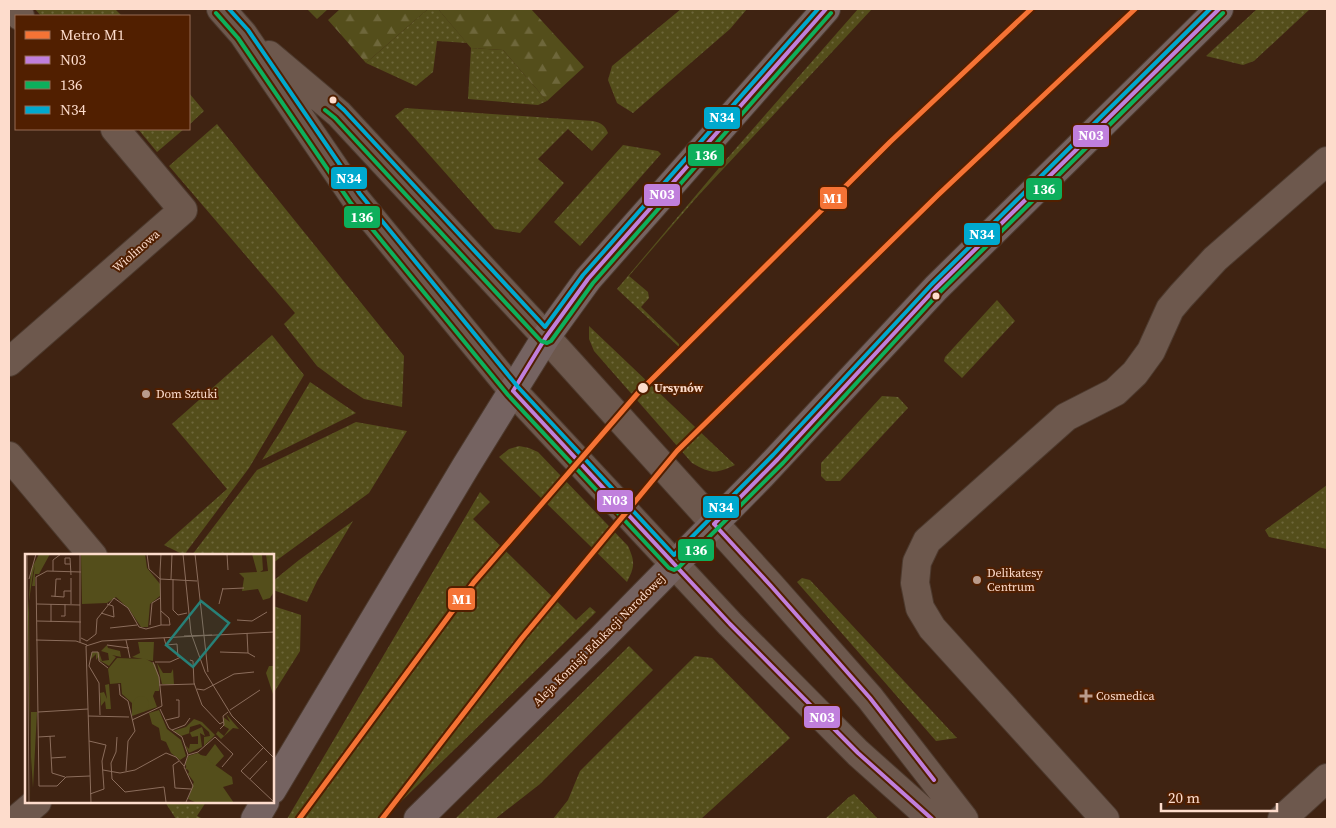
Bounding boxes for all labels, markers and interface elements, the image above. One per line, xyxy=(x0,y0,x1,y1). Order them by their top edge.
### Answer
legend xyxy=(15,15,190,130)
text: Metro M1 xyxy=(60,24,125,45)
text: N03 xyxy=(60,49,86,70)
text: 136 xyxy=(60,74,83,95)
unlabelled marker xyxy=(328,95,338,105)
text: N34 xyxy=(60,99,87,120)
line badge: N34 xyxy=(703,106,741,130)
text: N34 xyxy=(709,107,735,127)
line badge: N03 xyxy=(1072,124,1110,148)
text: N03 xyxy=(1078,125,1104,145)
line badge: 136 xyxy=(687,143,725,167)
text: 136 xyxy=(695,145,718,165)
line badge: N34 xyxy=(330,166,368,190)
text: N34 xyxy=(336,168,362,188)
line badge: 136 xyxy=(1025,177,1063,201)
text: 136 xyxy=(1033,179,1056,199)
line badge: N03 xyxy=(643,183,681,207)
text: N03 xyxy=(649,184,675,204)
line badge: M1 xyxy=(819,186,848,210)
text: M1 xyxy=(823,188,843,208)
line badge: 136 xyxy=(343,205,381,229)
text: 136 xyxy=(351,207,374,227)
line badge: N34 xyxy=(963,222,1001,246)
text: N34 xyxy=(969,224,995,244)
street label: Wiolinowa xyxy=(109,226,164,276)
unlabelled marker xyxy=(931,291,941,301)
place label: Ursynów xyxy=(654,380,704,396)
marker: Ursynów xyxy=(636,381,650,395)
place label: Dom Sztuki xyxy=(156,386,218,402)
marker: Dom Sztuki xyxy=(140,388,152,400)
line badge: N03 xyxy=(596,489,634,513)
text: N03 xyxy=(602,490,628,510)
line badge: N34 xyxy=(702,495,740,519)
text: N34 xyxy=(708,497,734,517)
line badge: 136 xyxy=(677,538,715,562)
text: 136 xyxy=(685,540,708,560)
inset map xyxy=(25,554,274,803)
place label: Delikatesy Centrum xyxy=(987,565,1044,595)
street label: Aleja Komisji Edukacji Narodowej xyxy=(529,570,669,710)
marker: Delikatesy Centrum xyxy=(971,574,983,586)
line badge: M1 xyxy=(447,587,476,611)
text: M1 xyxy=(452,589,472,609)
place label: Cosmedica xyxy=(1096,688,1156,704)
marker: Cosmedica xyxy=(1080,690,1092,702)
line badge: N03 xyxy=(803,705,841,729)
text: N03 xyxy=(809,707,835,727)
scale bar xyxy=(1161,780,1277,812)
text: 20 m xyxy=(1168,787,1200,808)

